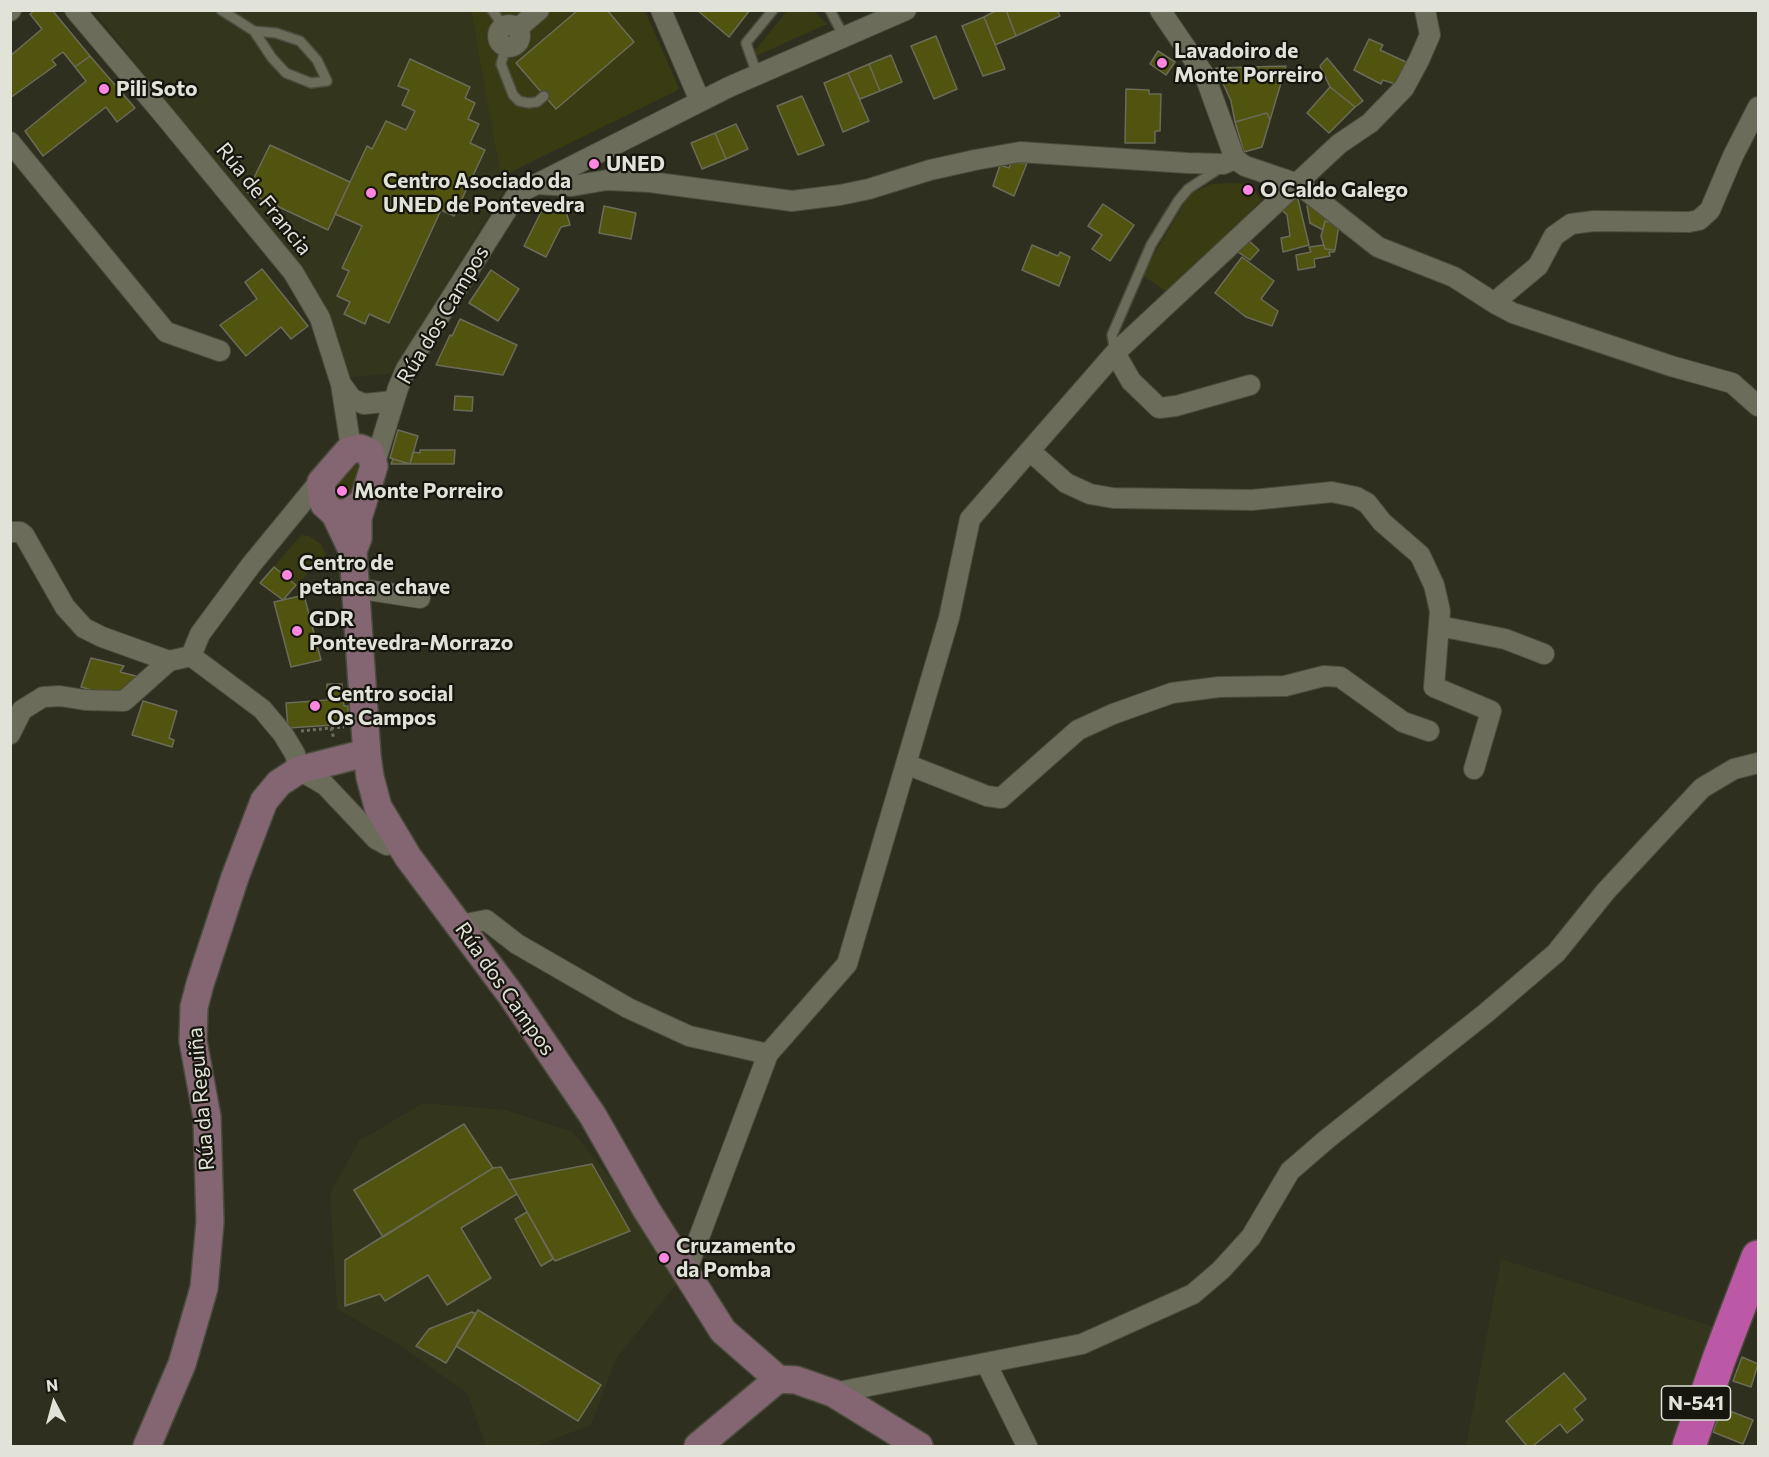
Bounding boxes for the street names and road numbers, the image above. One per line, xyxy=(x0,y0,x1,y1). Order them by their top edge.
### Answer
street label: Rúa de Francia xyxy=(211,138,317,260)
street label: Rúa dos Campos xyxy=(392,241,494,389)
street label: Rúa dos Campos xyxy=(450,918,560,1060)
street label: Rúa da Reguiña xyxy=(182,1026,220,1172)
road number: N-541 xyxy=(1662,1386,1730,1420)

